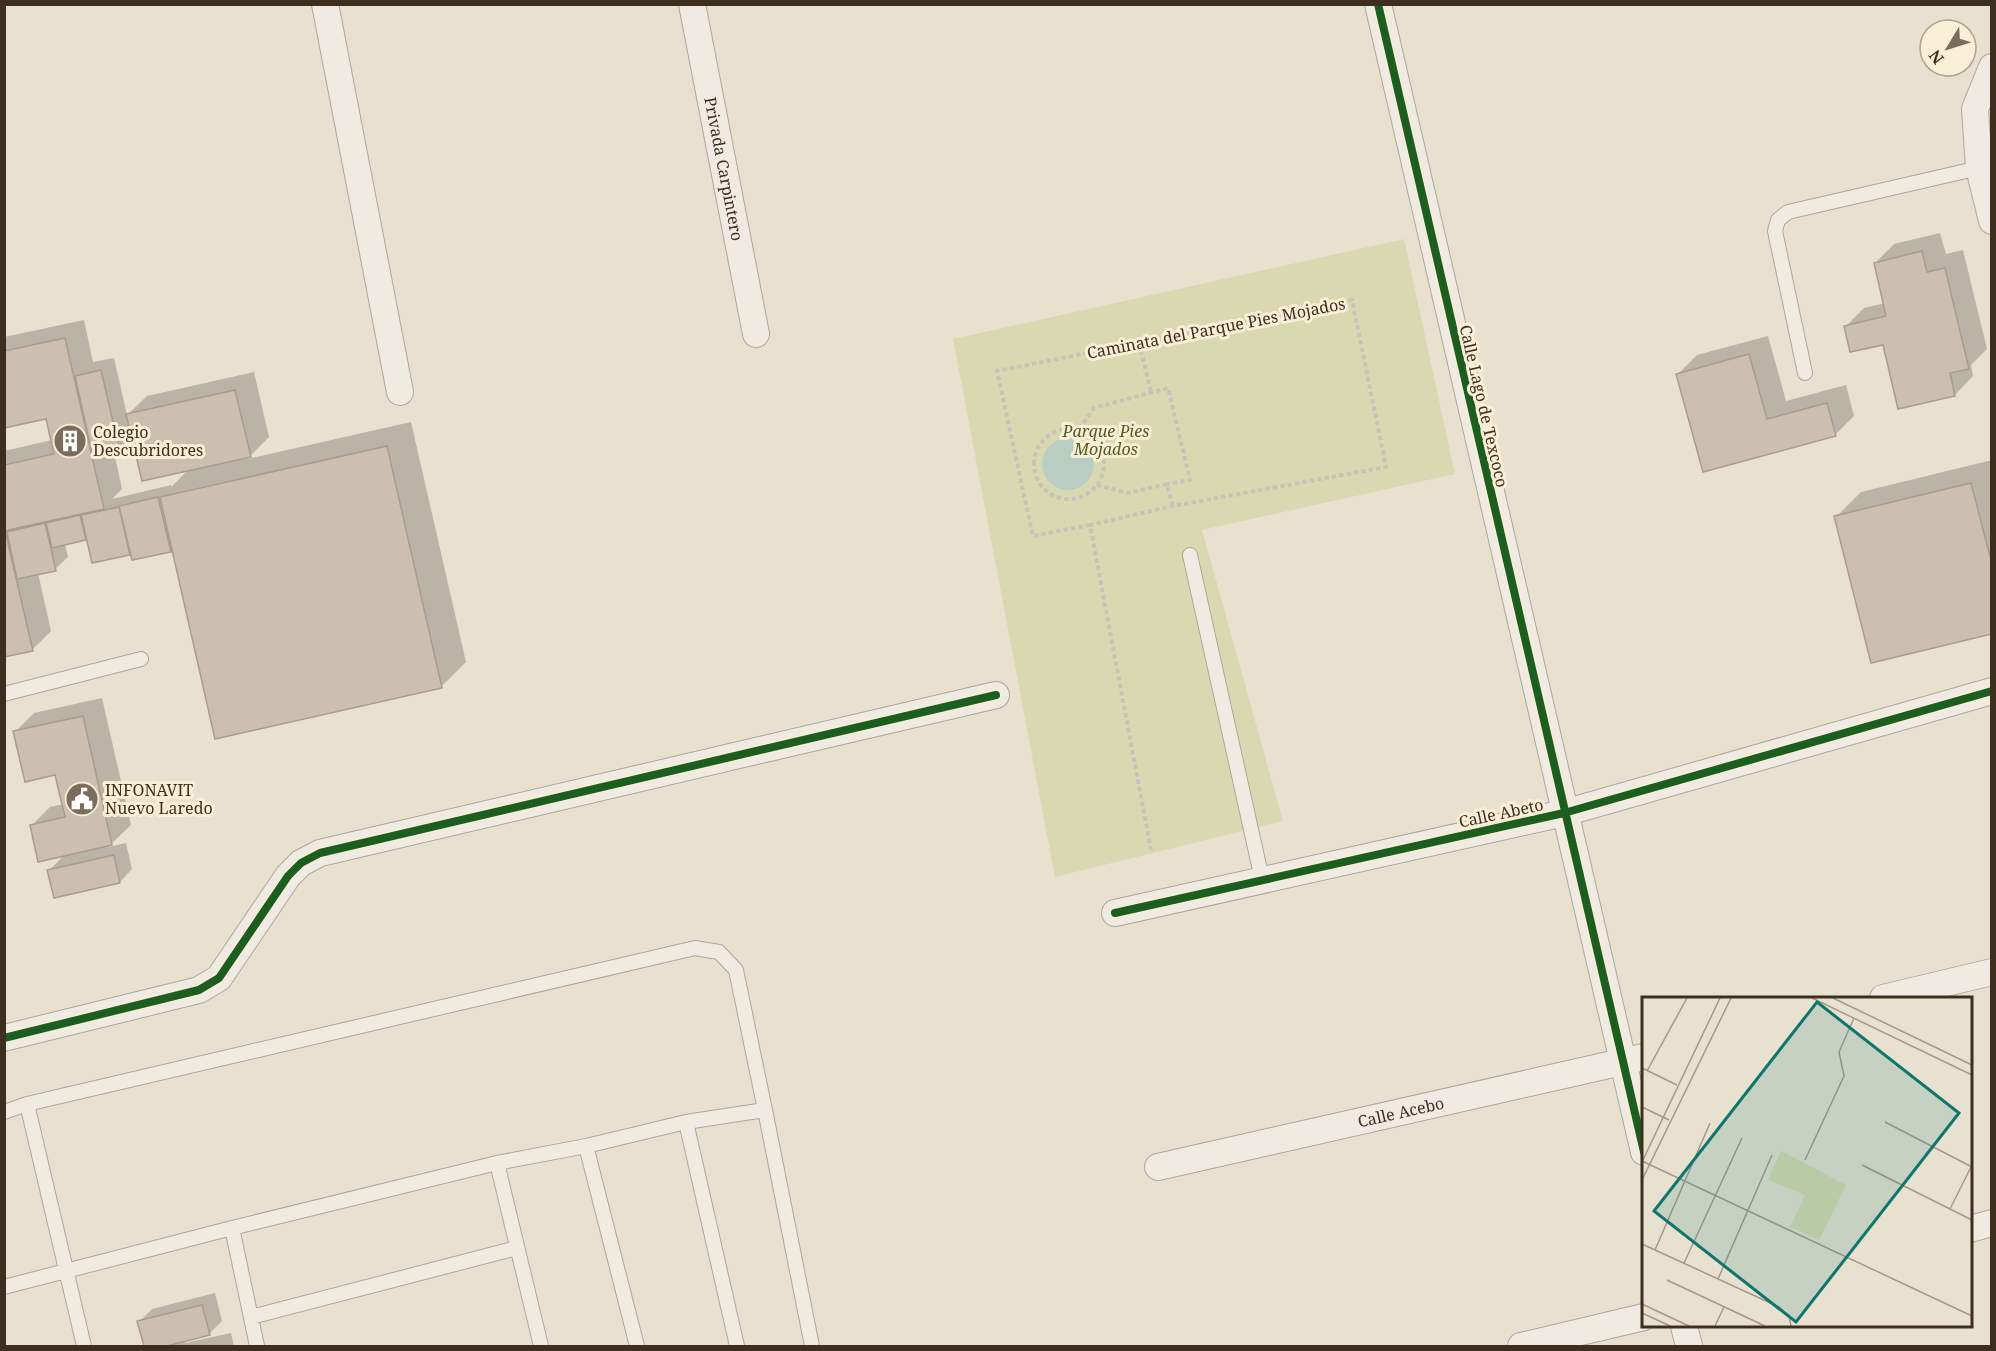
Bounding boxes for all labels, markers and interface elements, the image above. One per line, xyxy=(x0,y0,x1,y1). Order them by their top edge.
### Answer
north arrow xyxy=(1918,18,1978,78)
text: N xyxy=(1923,45,1949,69)
street label: Privada Carpintero xyxy=(699,95,749,243)
street label: Caminata del Parque Pies Mojados xyxy=(1085,292,1347,364)
street label: Calle Lago de Texcoco xyxy=(1455,323,1513,489)
park label: Parque Pies Mojados xyxy=(1061,420,1150,460)
place label: Colegio Descubridores xyxy=(93,421,203,461)
building icon: Colegio Descubridores xyxy=(52,423,88,459)
place label: INFONAVIT Nuevo Laredo xyxy=(105,779,213,819)
public building icon: INFONAVIT Nuevo Laredo xyxy=(64,781,100,817)
street label: Calle Abeto xyxy=(1457,793,1545,833)
inset map xyxy=(1642,997,1972,1327)
street label: Calle Acebo xyxy=(1356,1092,1446,1132)

